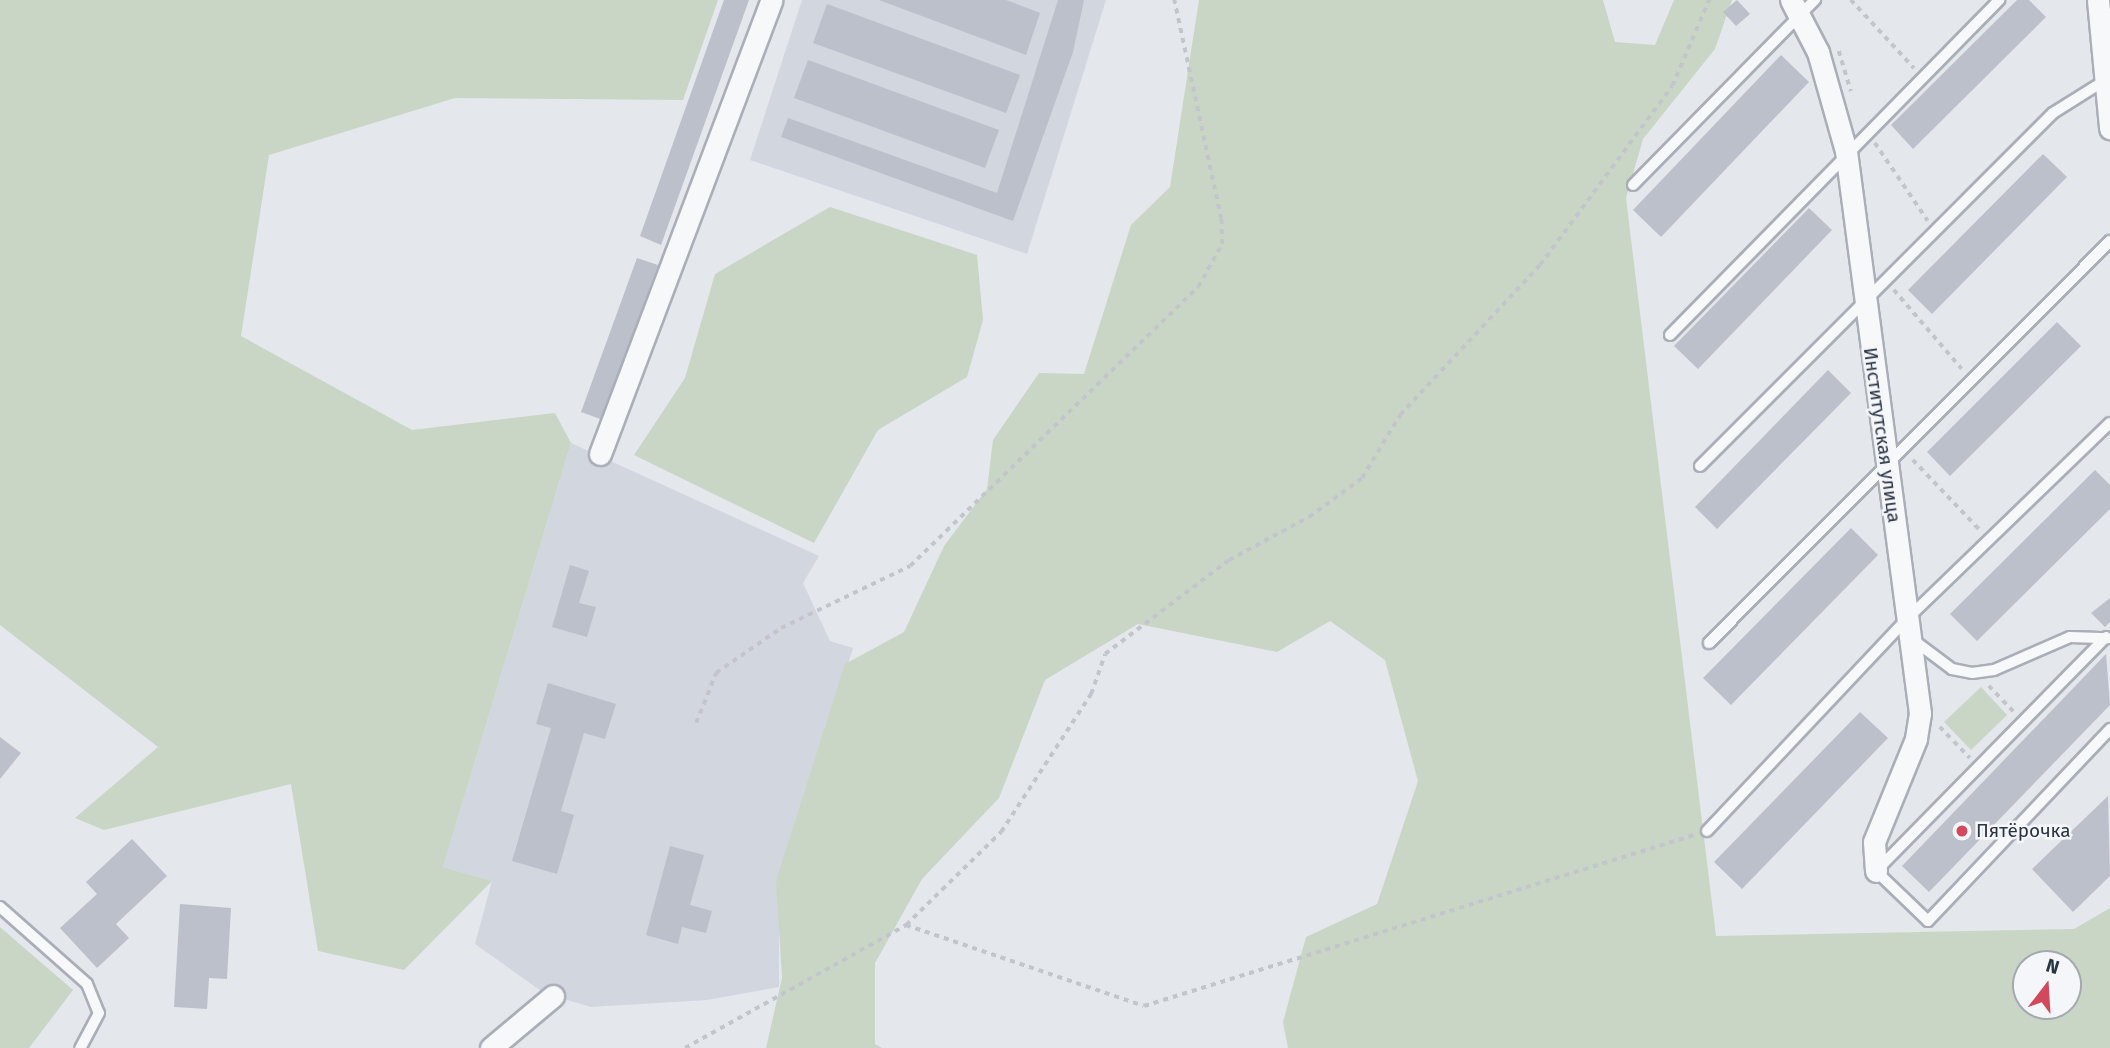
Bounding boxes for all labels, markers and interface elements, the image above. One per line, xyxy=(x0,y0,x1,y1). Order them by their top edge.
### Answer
street label: Институтская улица xyxy=(1858,346,1906,524)
place label: Пятёрочка xyxy=(1976,820,2071,842)
marker: Пятёрочка xyxy=(1954,823,1970,839)
north arrow xyxy=(2012,950,2082,1020)
text: N xyxy=(2043,954,2062,979)

